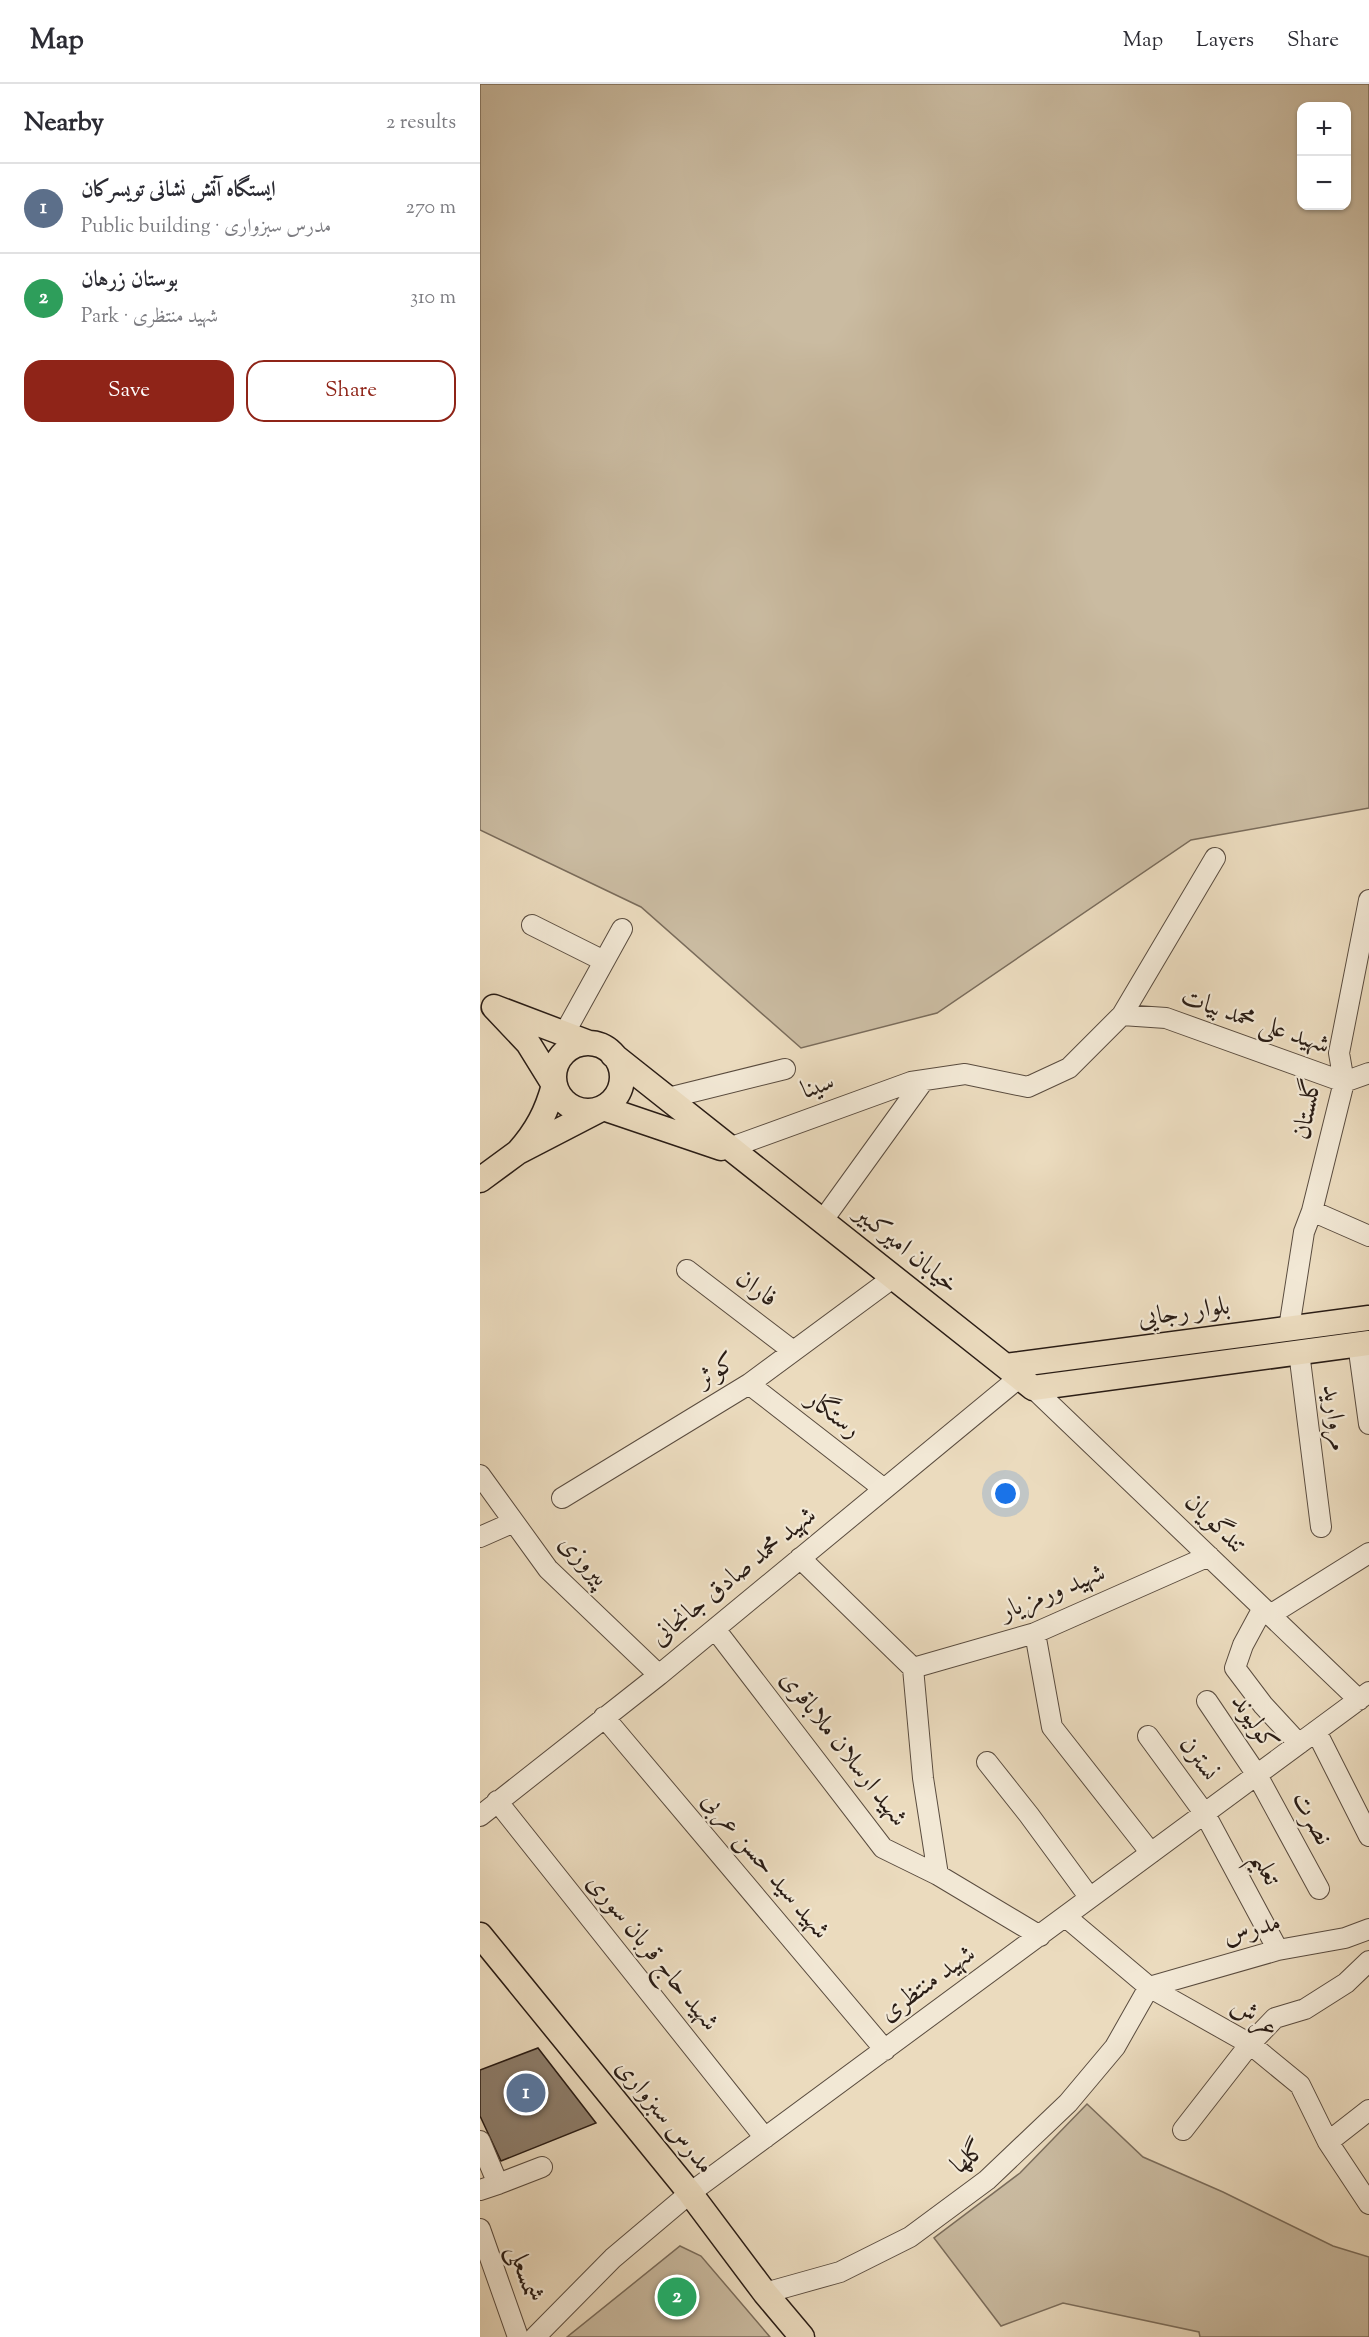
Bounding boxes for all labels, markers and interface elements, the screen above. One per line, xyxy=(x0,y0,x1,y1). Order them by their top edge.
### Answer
text: Map xyxy=(30,21,84,61)
text: Map xyxy=(1123,26,1163,56)
text: Layers xyxy=(1196,26,1254,56)
text: Share xyxy=(1287,26,1339,56)
map controls xyxy=(1297,102,1351,210)
button: + xyxy=(1297,102,1351,156)
text: Nearby xyxy=(24,105,104,142)
text: 2 results xyxy=(386,109,456,138)
button: − xyxy=(1297,156,1351,210)
text: ایستگاه آتش نشانی تویسرکان xyxy=(81,175,276,207)
text: 1 xyxy=(40,194,47,223)
text: 270 m xyxy=(406,194,456,223)
text: Public building · مدرس سبزواری xyxy=(81,213,331,242)
text: بوستان زرهان xyxy=(81,265,178,297)
text: 2 xyxy=(39,284,48,313)
text: 310 m xyxy=(410,284,456,313)
text: Park · شهید منتظری xyxy=(81,303,218,332)
button: Save xyxy=(24,360,234,422)
button: Share xyxy=(246,360,456,422)
street label: شهید علی محمد بیات xyxy=(1175,979,1335,1065)
street label: سینا xyxy=(796,1064,840,1110)
street label: گلستان xyxy=(1284,1075,1332,1143)
street label: خیابان امیرکبیر xyxy=(844,1195,966,1304)
street label: فاران xyxy=(727,1261,785,1317)
street label: بلوار رجایی xyxy=(1136,1288,1232,1338)
street label: کوثر xyxy=(687,1344,745,1400)
street label: رستگار xyxy=(795,1380,868,1448)
street label: مروارید xyxy=(1312,1383,1356,1453)
your location xyxy=(991,1479,1020,1508)
street label: تندگویان xyxy=(1175,1485,1255,1563)
street label: شهید محمد صادق جانجانی xyxy=(643,1498,825,1656)
street label: پیروزی xyxy=(549,1526,618,1596)
street label: شهید ورمزیار xyxy=(992,1555,1111,1632)
street label: شهید ارسلان ملاباقری xyxy=(770,1663,916,1835)
street label: کولیوند xyxy=(1221,1687,1287,1759)
street label: نسترن xyxy=(1169,1729,1227,1789)
street label: شهید سید حسن عربی xyxy=(692,1784,838,1948)
street label: نصرت xyxy=(1281,1785,1341,1853)
street label: تعلیم xyxy=(1236,1845,1290,1896)
street label: شهید حاج قربان سوری xyxy=(574,1866,727,2042)
street label: مدرس xyxy=(1219,1905,1285,1955)
street label: شهید منتظری xyxy=(872,1936,984,2032)
street label: عرش xyxy=(1223,1989,1285,2047)
street label: مدرس سبزواری xyxy=(606,2051,722,2183)
pin: 1 xyxy=(506,2070,546,2116)
street label: گلها xyxy=(943,2132,995,2184)
street label: شمسعلی xyxy=(497,2240,551,2308)
pin: 2 xyxy=(658,2274,696,2320)

